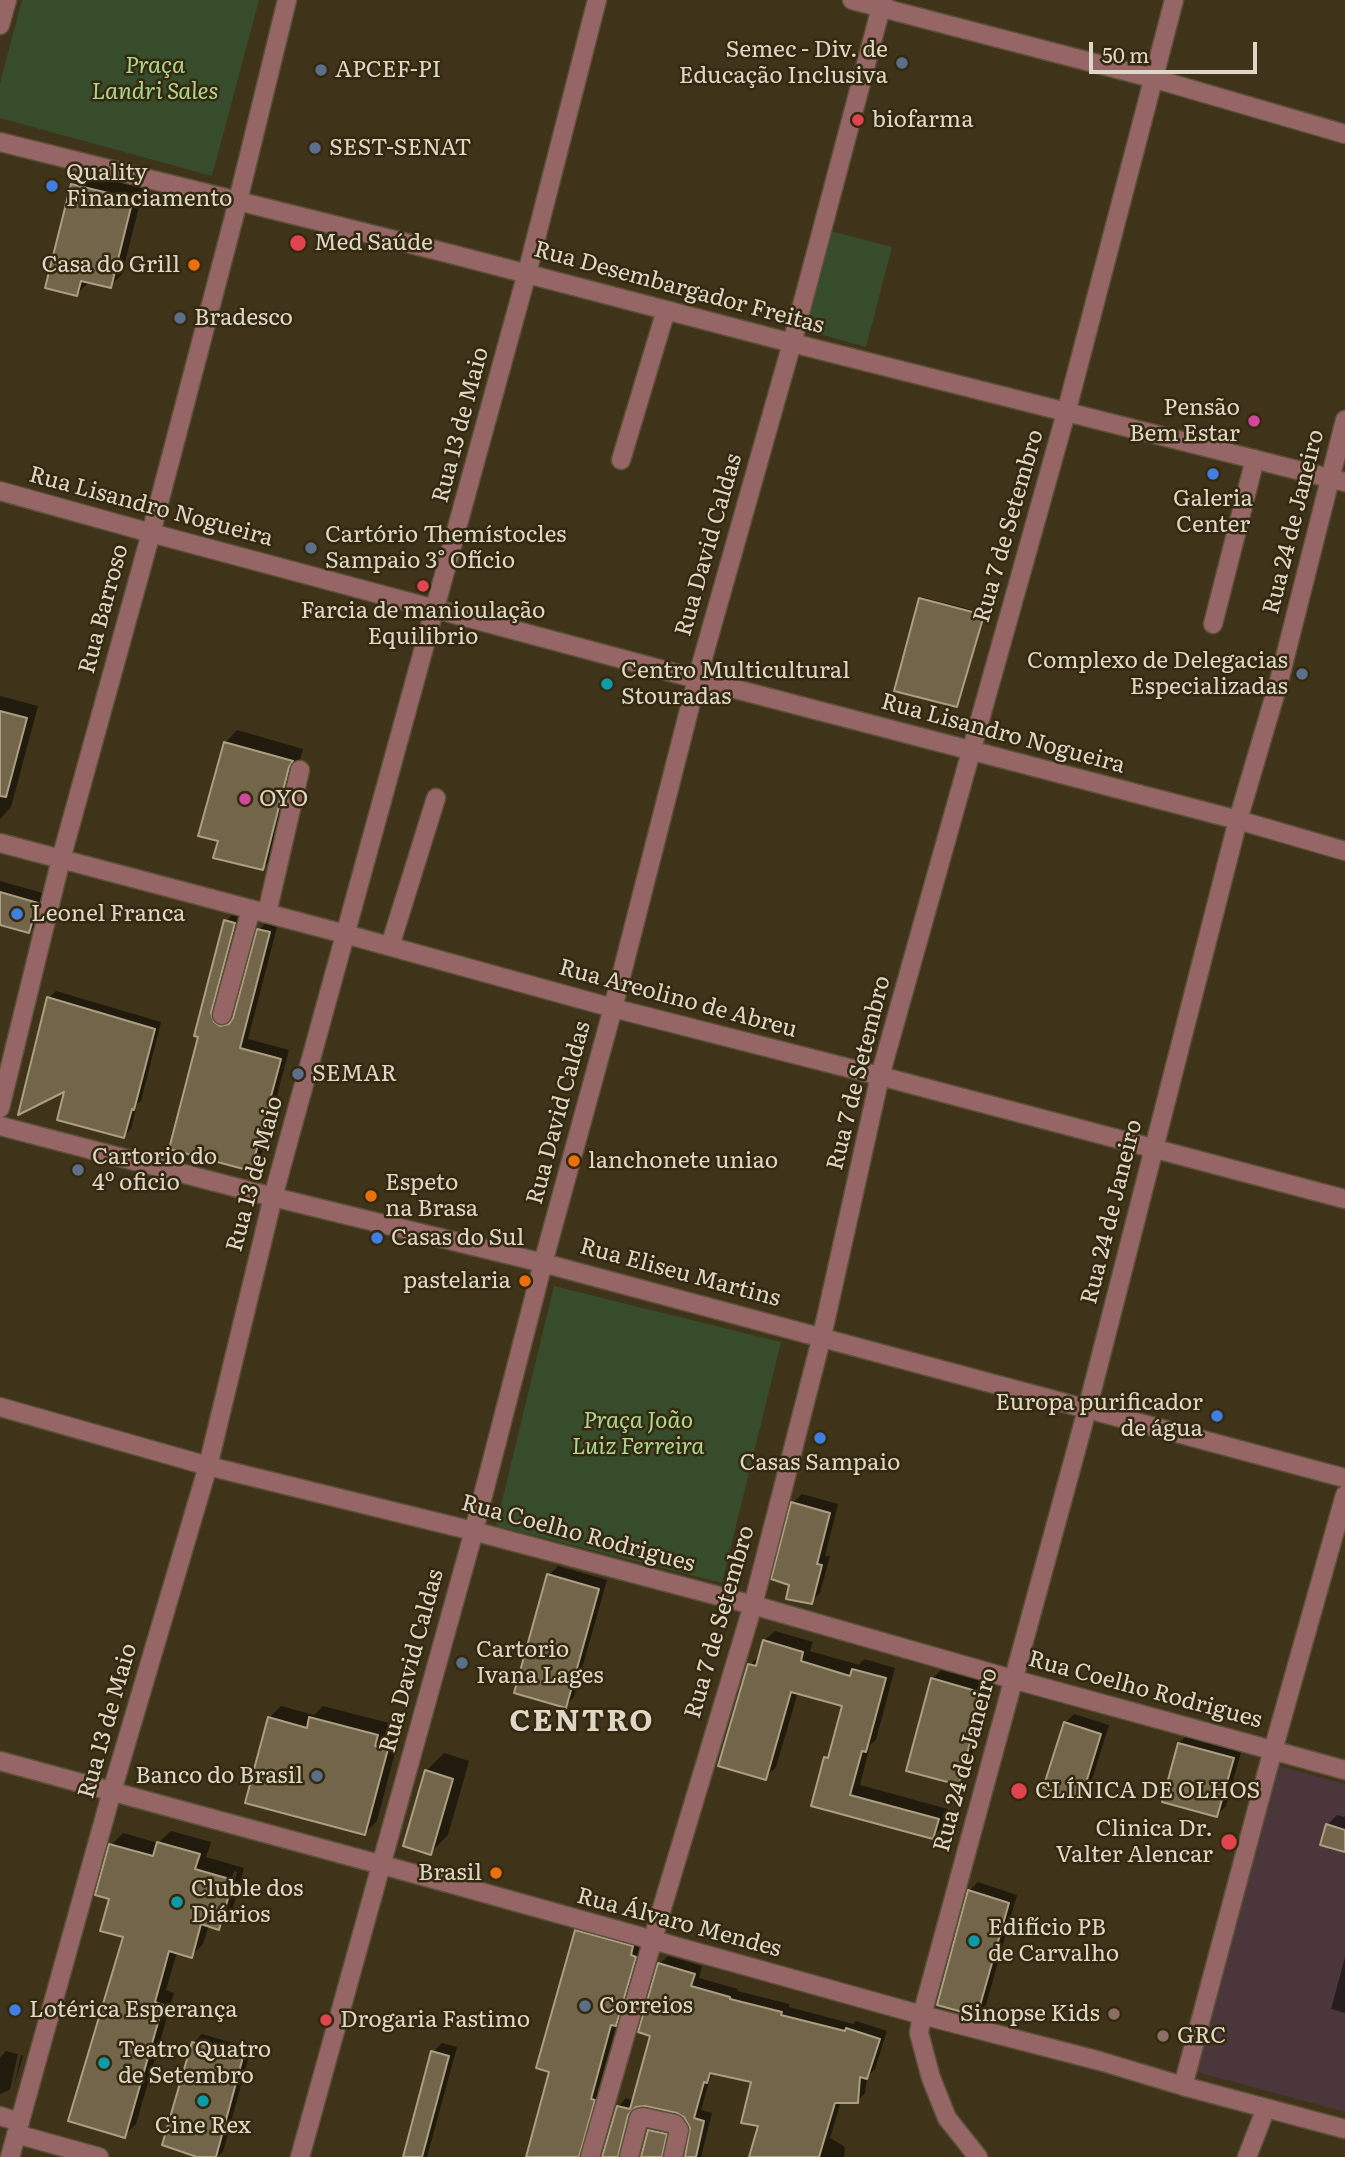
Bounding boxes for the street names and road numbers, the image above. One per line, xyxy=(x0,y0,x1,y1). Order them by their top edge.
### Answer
street label: Rua Desembargador Freitas xyxy=(531,236,827,340)
street label: Rua 13 de Maio xyxy=(427,344,495,506)
street label: Rua 7 de Setembro xyxy=(968,426,1050,626)
street label: Rua 24 de Janeiro xyxy=(1258,427,1330,617)
street label: Rua David Caldas xyxy=(670,451,748,639)
street label: Rua Lisandro Nogueira xyxy=(26,461,276,553)
street label: Rua Barroso xyxy=(73,541,135,677)
street label: Rua Lisandro Nogueira xyxy=(878,688,1128,780)
street label: Rua Areolino de Abreu xyxy=(556,954,800,1044)
street label: Rua 7 de Setembro xyxy=(821,973,897,1173)
street label: Rua David Caldas xyxy=(521,1018,597,1208)
street label: Rua 13 de Maio xyxy=(221,1093,289,1255)
street label: Rua 24 de Janeiro xyxy=(1076,1117,1148,1307)
street label: Rua Eliseu Martins xyxy=(577,1233,783,1313)
street label: Rua Coelho Rodrigues xyxy=(458,1490,698,1578)
street label: Rua 7 de Setembro xyxy=(679,1522,761,1722)
street label: Rua David Caldas xyxy=(374,1566,450,1756)
street label: Rua 13 de Maio xyxy=(73,1640,143,1802)
street label: Rua Coelho Rodrigues xyxy=(1025,1646,1265,1734)
street label: Rua 24 de Janeiro xyxy=(928,1665,1004,1855)
street label: Rua Álvaro Mendes xyxy=(574,1882,784,1964)

